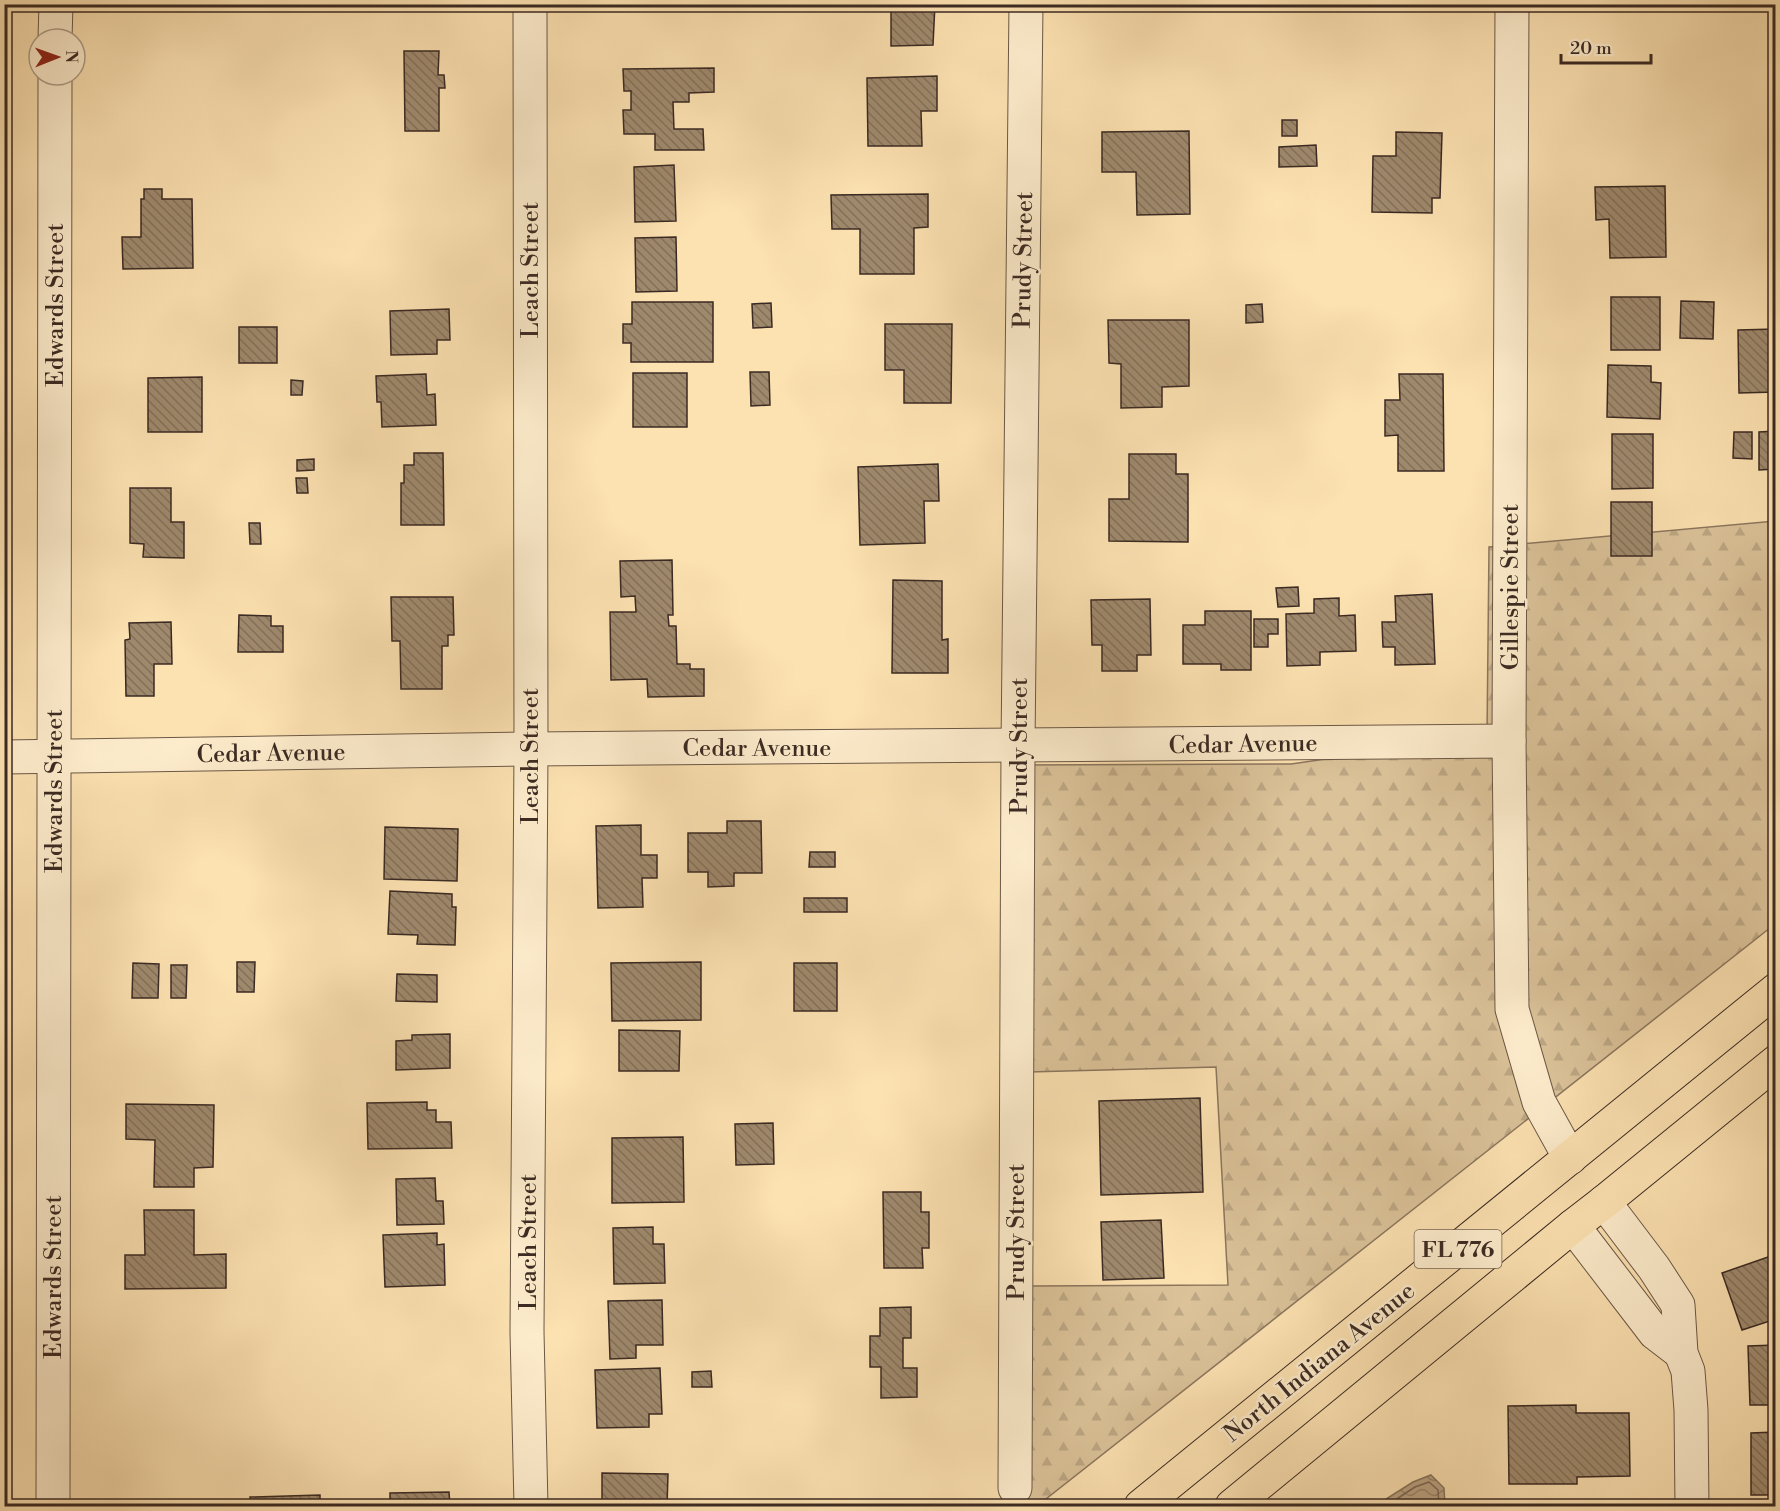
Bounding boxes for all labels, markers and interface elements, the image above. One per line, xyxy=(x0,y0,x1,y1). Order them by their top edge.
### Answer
north arrow xyxy=(27,27,87,87)
scale bar xyxy=(1561,27,1651,65)
text: 20 m xyxy=(1570,37,1612,60)
text: N xyxy=(61,50,81,64)
street label: Prudy Street xyxy=(1008,191,1040,329)
street label: Leach Street xyxy=(516,201,546,338)
street label: Edwards Street xyxy=(41,223,71,387)
street label: Gillespie Street xyxy=(1496,503,1526,670)
street label: Prudy Street xyxy=(1005,677,1035,814)
street label: Leach Street xyxy=(516,687,546,824)
street label: Edwards Street xyxy=(40,709,70,873)
street label: Cedar Avenue xyxy=(1168,729,1318,761)
street label: Cedar Avenue xyxy=(683,734,831,764)
street label: Cedar Avenue xyxy=(196,738,346,770)
street label: Prudy Street xyxy=(1002,1163,1032,1300)
street label: Leach Street xyxy=(514,1173,544,1310)
street label: Edwards Street xyxy=(39,1195,69,1359)
road number: FL 776 xyxy=(1414,1230,1502,1268)
street label: North Indiana Avenue xyxy=(1218,1276,1421,1449)

